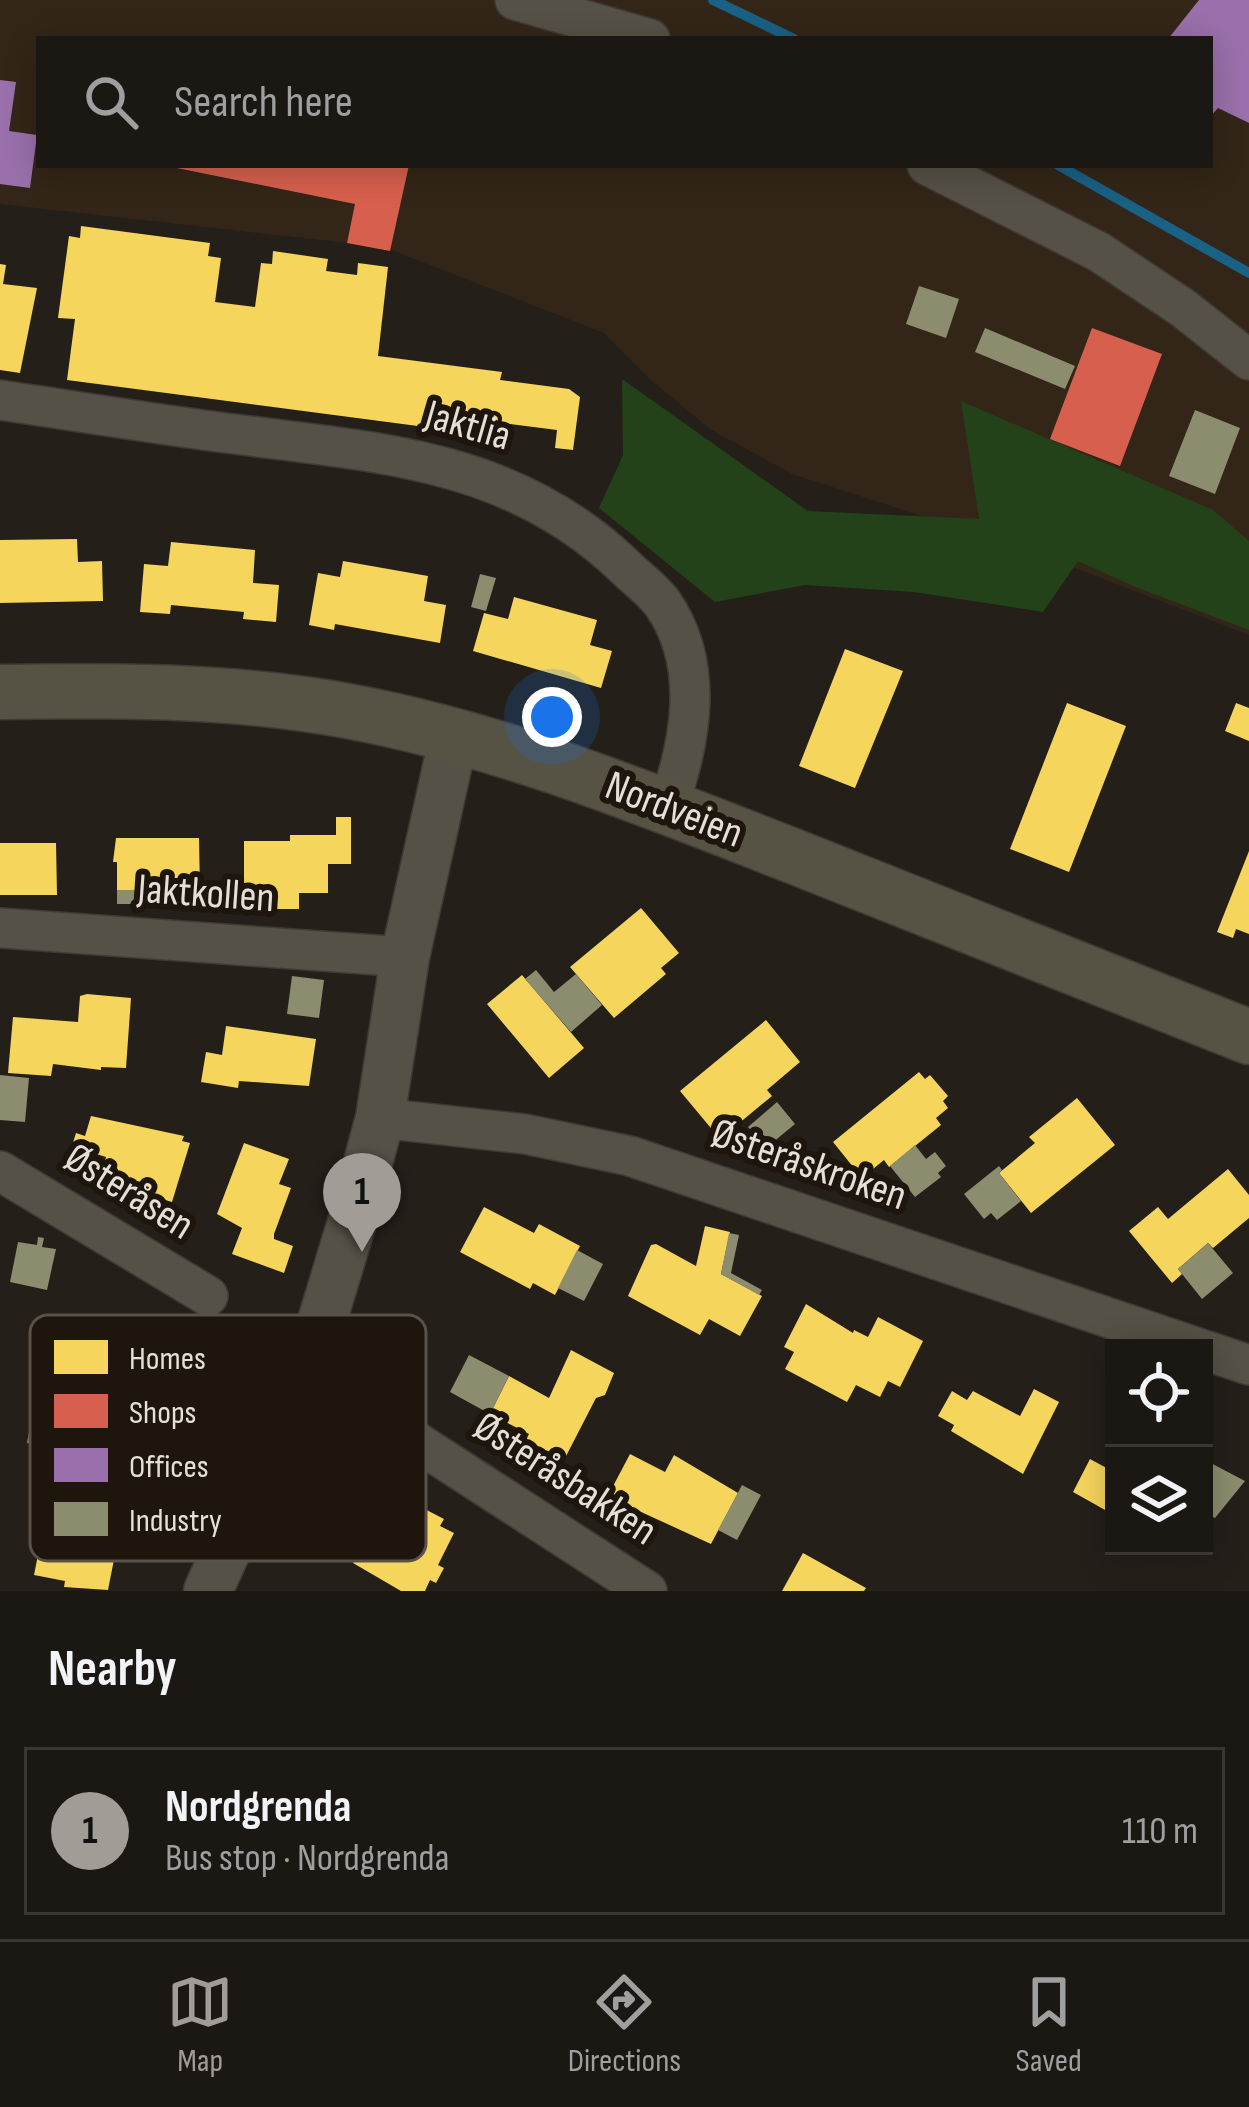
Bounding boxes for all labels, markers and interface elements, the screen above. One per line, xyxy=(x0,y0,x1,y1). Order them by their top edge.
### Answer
search box xyxy=(36,36,1213,168)
icon: search xyxy=(78,69,144,135)
text: Search here xyxy=(174,75,353,130)
street label: Jaktlia xyxy=(419,389,517,462)
your location xyxy=(522,687,582,747)
street label: Nordveien xyxy=(598,761,750,859)
street label: Jaktkollen xyxy=(135,864,276,924)
street label: Østeråskroken xyxy=(705,1108,913,1222)
street label: Østeråsen xyxy=(55,1133,203,1251)
pin: 1 xyxy=(323,1153,401,1252)
legend xyxy=(30,1315,426,1561)
text: Homes xyxy=(129,1339,206,1379)
map controls xyxy=(1105,1339,1213,1555)
button: locate xyxy=(1105,1339,1213,1447)
text: Shops xyxy=(129,1393,196,1433)
street label: Østeråsbakken xyxy=(464,1401,666,1557)
text: Offices xyxy=(129,1447,209,1487)
button: layers xyxy=(1105,1447,1213,1555)
text: Industry xyxy=(129,1501,222,1541)
text: Nearby xyxy=(48,1639,177,1700)
text: Nordgrenda xyxy=(165,1780,351,1835)
text: 1 xyxy=(82,1808,98,1855)
text: 110 m xyxy=(1122,1808,1198,1855)
text: Bus stop · Nordgrenda xyxy=(165,1835,450,1882)
tab: Map xyxy=(167,1969,233,2081)
tab: Directions xyxy=(568,1969,681,2081)
tab: Saved xyxy=(1016,1969,1082,2081)

